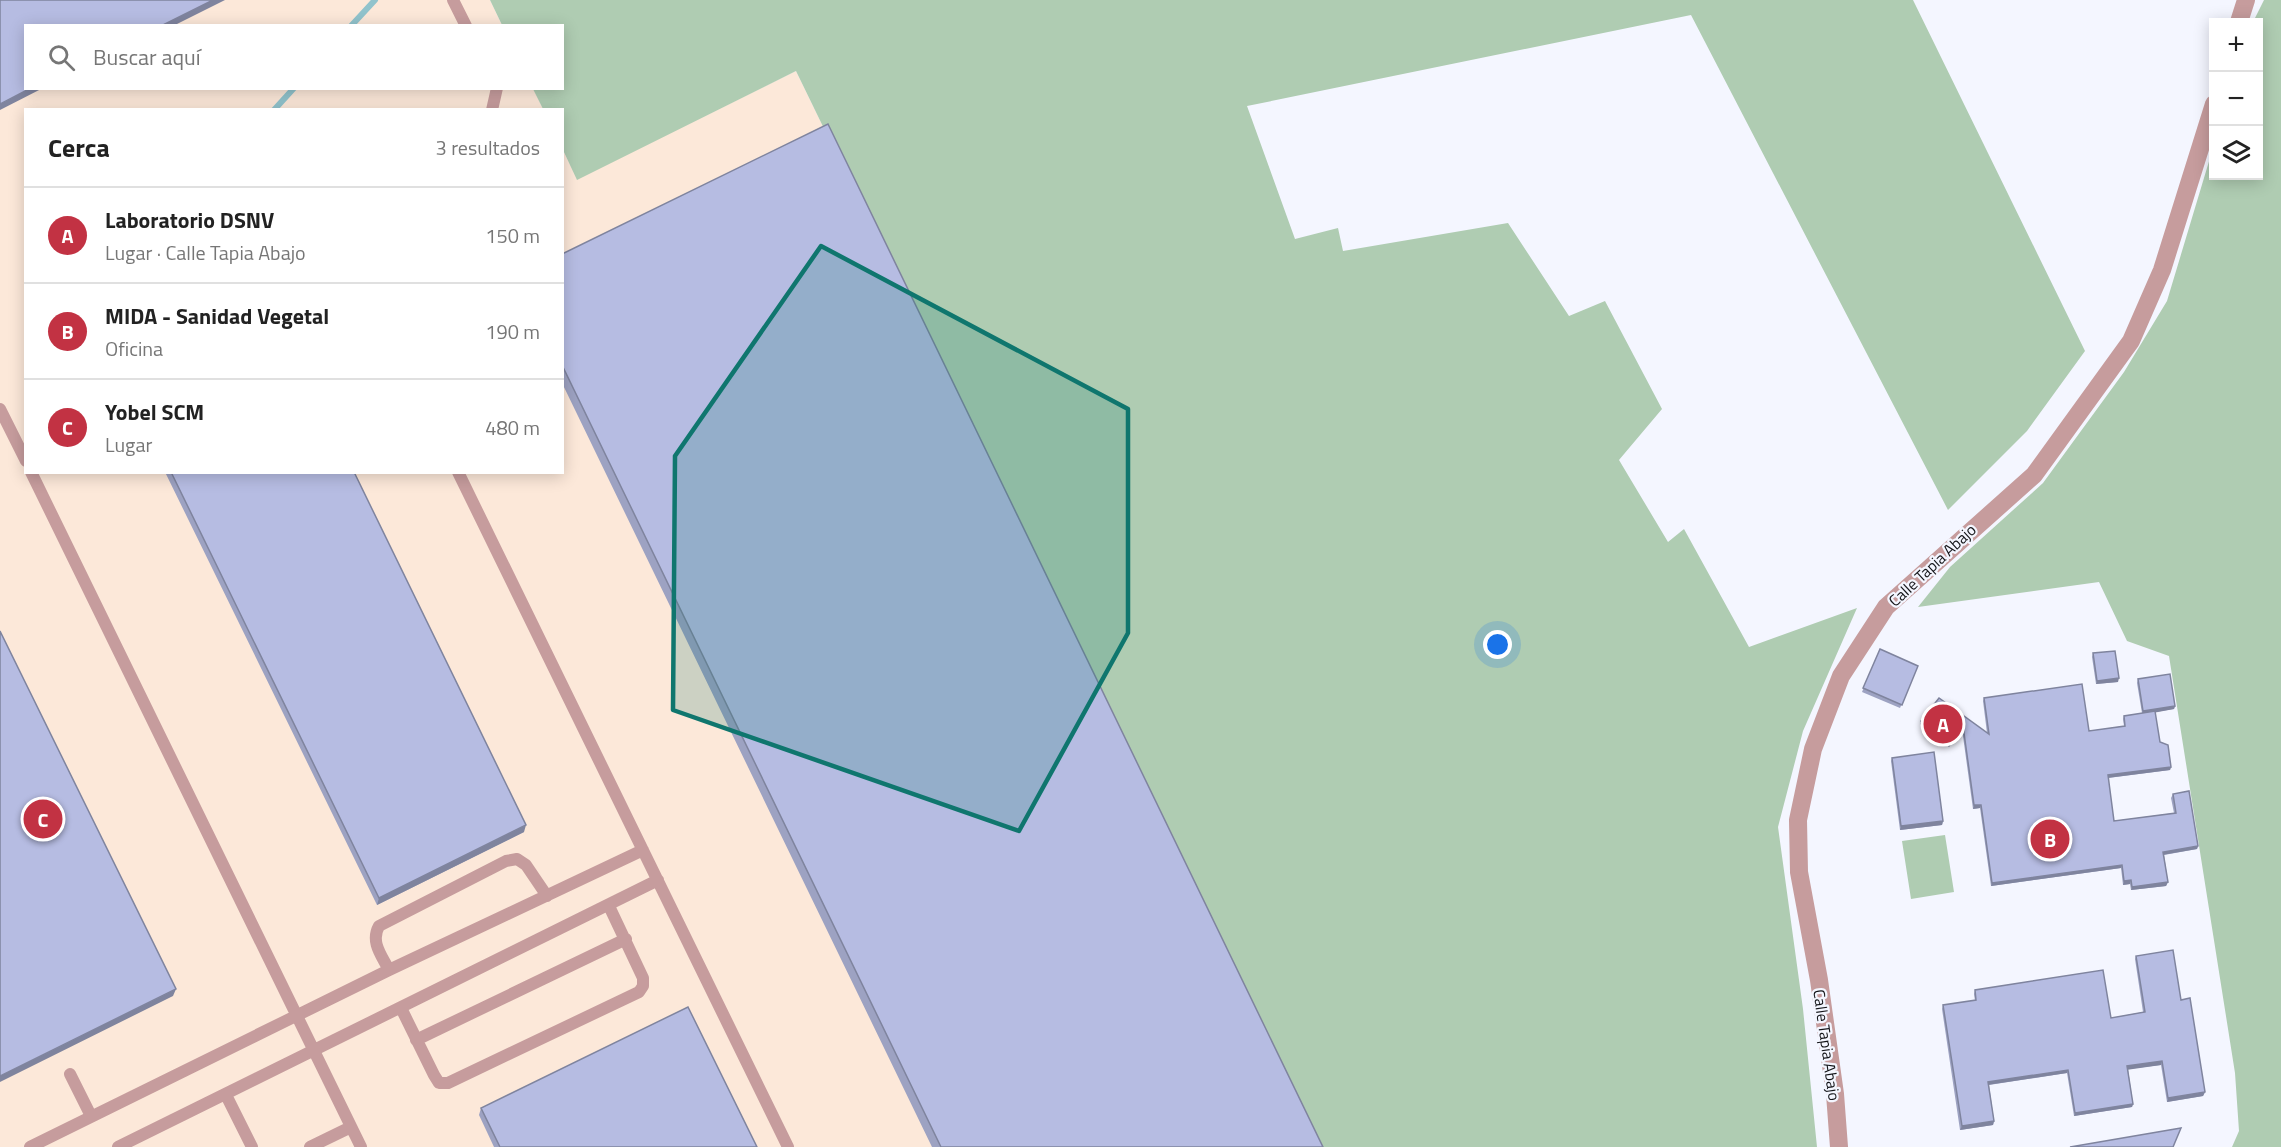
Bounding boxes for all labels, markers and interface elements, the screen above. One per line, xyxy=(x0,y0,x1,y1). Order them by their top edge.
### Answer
map controls xyxy=(2209,18,2263,180)
button: + xyxy=(2209,18,2263,72)
search box xyxy=(24,24,564,90)
text: Buscar aquí xyxy=(93,40,201,74)
icon: search xyxy=(45,41,78,74)
button: − xyxy=(2209,72,2263,126)
button: layers xyxy=(2209,126,2263,180)
text: Cerca xyxy=(48,128,110,167)
text: 3 resultados xyxy=(436,132,540,163)
text: Laboratorio DSNV xyxy=(105,203,274,237)
text: A xyxy=(61,220,74,251)
text: 150 m xyxy=(485,220,540,251)
text: Lugar · Calle Tapia Abajo xyxy=(105,237,306,268)
text: MIDA - Sanidad Vegetal xyxy=(105,299,329,333)
text: B xyxy=(61,316,74,347)
text: 190 m xyxy=(485,316,540,347)
text: Oficina xyxy=(105,333,163,364)
text: Yobel SCM xyxy=(105,395,204,429)
text: C xyxy=(62,412,73,443)
text: 480 m xyxy=(485,412,540,443)
text: Lugar xyxy=(105,429,152,460)
street label: Calle Tapia Abajo xyxy=(1883,518,1981,612)
your location xyxy=(1483,630,1512,659)
pin: A xyxy=(1924,702,1962,746)
pin: C xyxy=(24,796,63,842)
pin: B xyxy=(2030,816,2070,862)
street label: Calle Tapia Abajo xyxy=(1807,988,1847,1102)

